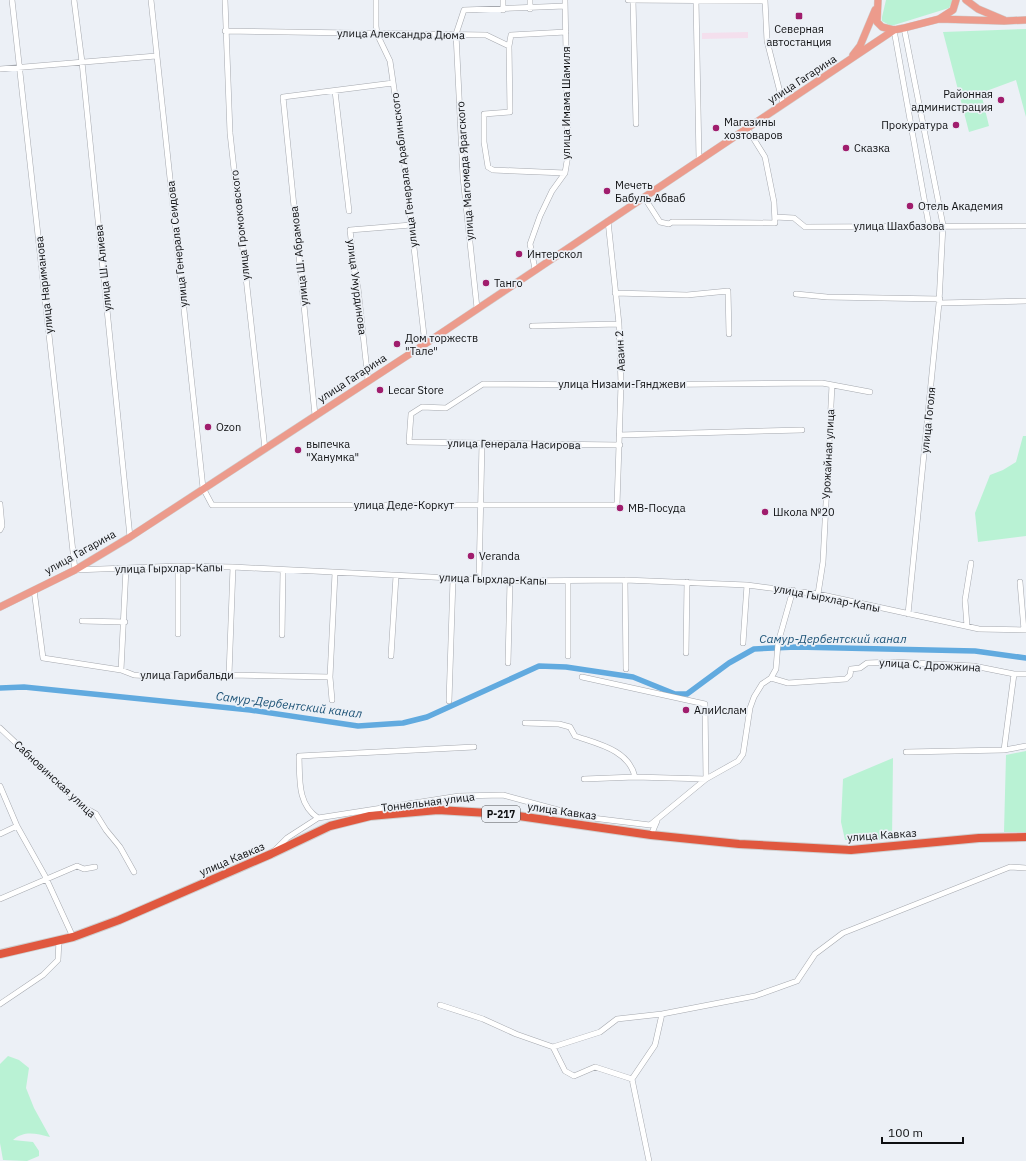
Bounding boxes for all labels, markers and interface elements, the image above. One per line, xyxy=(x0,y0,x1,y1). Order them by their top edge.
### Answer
marker: Северная автостанция xyxy=(794,11,804,21)
place label: Северная автостанция xyxy=(766,22,832,49)
street label: улица Александра Дюма xyxy=(337,26,465,42)
street label: улица Имама Шамиля xyxy=(559,46,573,160)
street label: улица Гагарина xyxy=(765,52,839,106)
place label: Районная администрация xyxy=(911,87,993,114)
street label: улица Генерала Араблинского xyxy=(388,92,420,248)
marker: Районная администрация xyxy=(996,95,1006,105)
street label: улица Магомеда Ярагского xyxy=(453,101,477,241)
place label: Магазины хозтоваров xyxy=(724,115,783,142)
place label: Прокуратура xyxy=(881,118,948,132)
marker: Прокуратура xyxy=(951,120,961,130)
marker: Магазины хозтоваров xyxy=(711,123,721,133)
place label: Сказка xyxy=(854,141,890,155)
marker: Сказка xyxy=(841,143,851,153)
street label: улица Громоковского xyxy=(227,169,253,281)
place label: Мечеть Бабуль Абваб xyxy=(615,178,685,205)
street label: улица Генерала Сеидова xyxy=(163,180,191,308)
marker: Мечеть Бабуль Абваб xyxy=(602,186,612,196)
place label: Отель Академия xyxy=(918,199,1003,213)
marker: Отель Академия xyxy=(905,201,915,211)
street label: улица Ш. Абрамова xyxy=(287,205,311,307)
street label: улица Шахбазова xyxy=(854,219,945,233)
street label: улица Ш. Алиева xyxy=(91,224,115,312)
street label: улица Нариманова xyxy=(32,236,56,334)
street label: улица Умурдинова xyxy=(344,238,370,336)
place label: Интерскол xyxy=(527,247,582,261)
marker: Интерскол xyxy=(514,249,524,259)
place label: Танго xyxy=(494,276,523,290)
marker: Танго xyxy=(481,278,491,288)
street label: Аваин 2 xyxy=(612,330,628,372)
place label: Дом торжеств "Тале" xyxy=(405,331,478,358)
marker: Дом торжеств "Тале" xyxy=(392,339,402,349)
street label: улица Гагарина xyxy=(315,351,389,405)
street label: улица Низами-Гянджеви xyxy=(558,377,686,391)
place label: Lecar Store xyxy=(388,383,444,397)
marker: Lecar Store xyxy=(375,385,385,395)
street label: улица Гоголя xyxy=(918,386,938,454)
street label: Урожайная улица xyxy=(819,408,837,500)
place label: Ozon xyxy=(216,420,241,434)
marker: Ozon xyxy=(203,422,213,432)
street label: улица Генерала Насирова xyxy=(447,436,581,452)
place label: выпечка "Ханумка" xyxy=(306,437,359,464)
marker: выпечка "Ханумка" xyxy=(293,445,303,455)
street label: улица Деде-Коркут xyxy=(354,498,454,512)
place label: МВ-Посуда xyxy=(628,501,686,515)
marker: МВ-Посуда xyxy=(615,503,625,513)
place label: Школа №20 xyxy=(773,505,835,519)
marker: Школа №20 xyxy=(760,507,770,517)
street label: улица Гагарина xyxy=(42,527,118,577)
place label: Veranda xyxy=(479,549,520,563)
marker: Veranda xyxy=(466,551,476,561)
street label: улица Гырхлар-Капы xyxy=(115,560,223,576)
street label: улица Гырхлар-Капы xyxy=(439,570,547,588)
street label: улица Гырхлар-Капы xyxy=(773,581,881,615)
water label: Самур-Дербентский канал xyxy=(759,631,907,646)
street label: улица С. Дрожжина xyxy=(879,655,981,675)
street label: улица Гарибальди xyxy=(140,668,234,682)
water label: Самур-Дербентский канал xyxy=(215,688,364,721)
place label: АлиИслам xyxy=(694,703,747,717)
marker: АлиИслам xyxy=(681,705,691,715)
street label: Сабновинская улица xyxy=(11,737,99,821)
street label: Тоннельная улица xyxy=(381,789,476,815)
street label: улица Кавказ xyxy=(527,799,597,823)
road number: Р-217 xyxy=(482,806,520,822)
street label: улица Кавказ xyxy=(847,826,917,844)
street label: улица Кавказ xyxy=(197,839,267,879)
scale bar xyxy=(882,1119,963,1145)
text: 100 m xyxy=(888,1125,923,1140)

